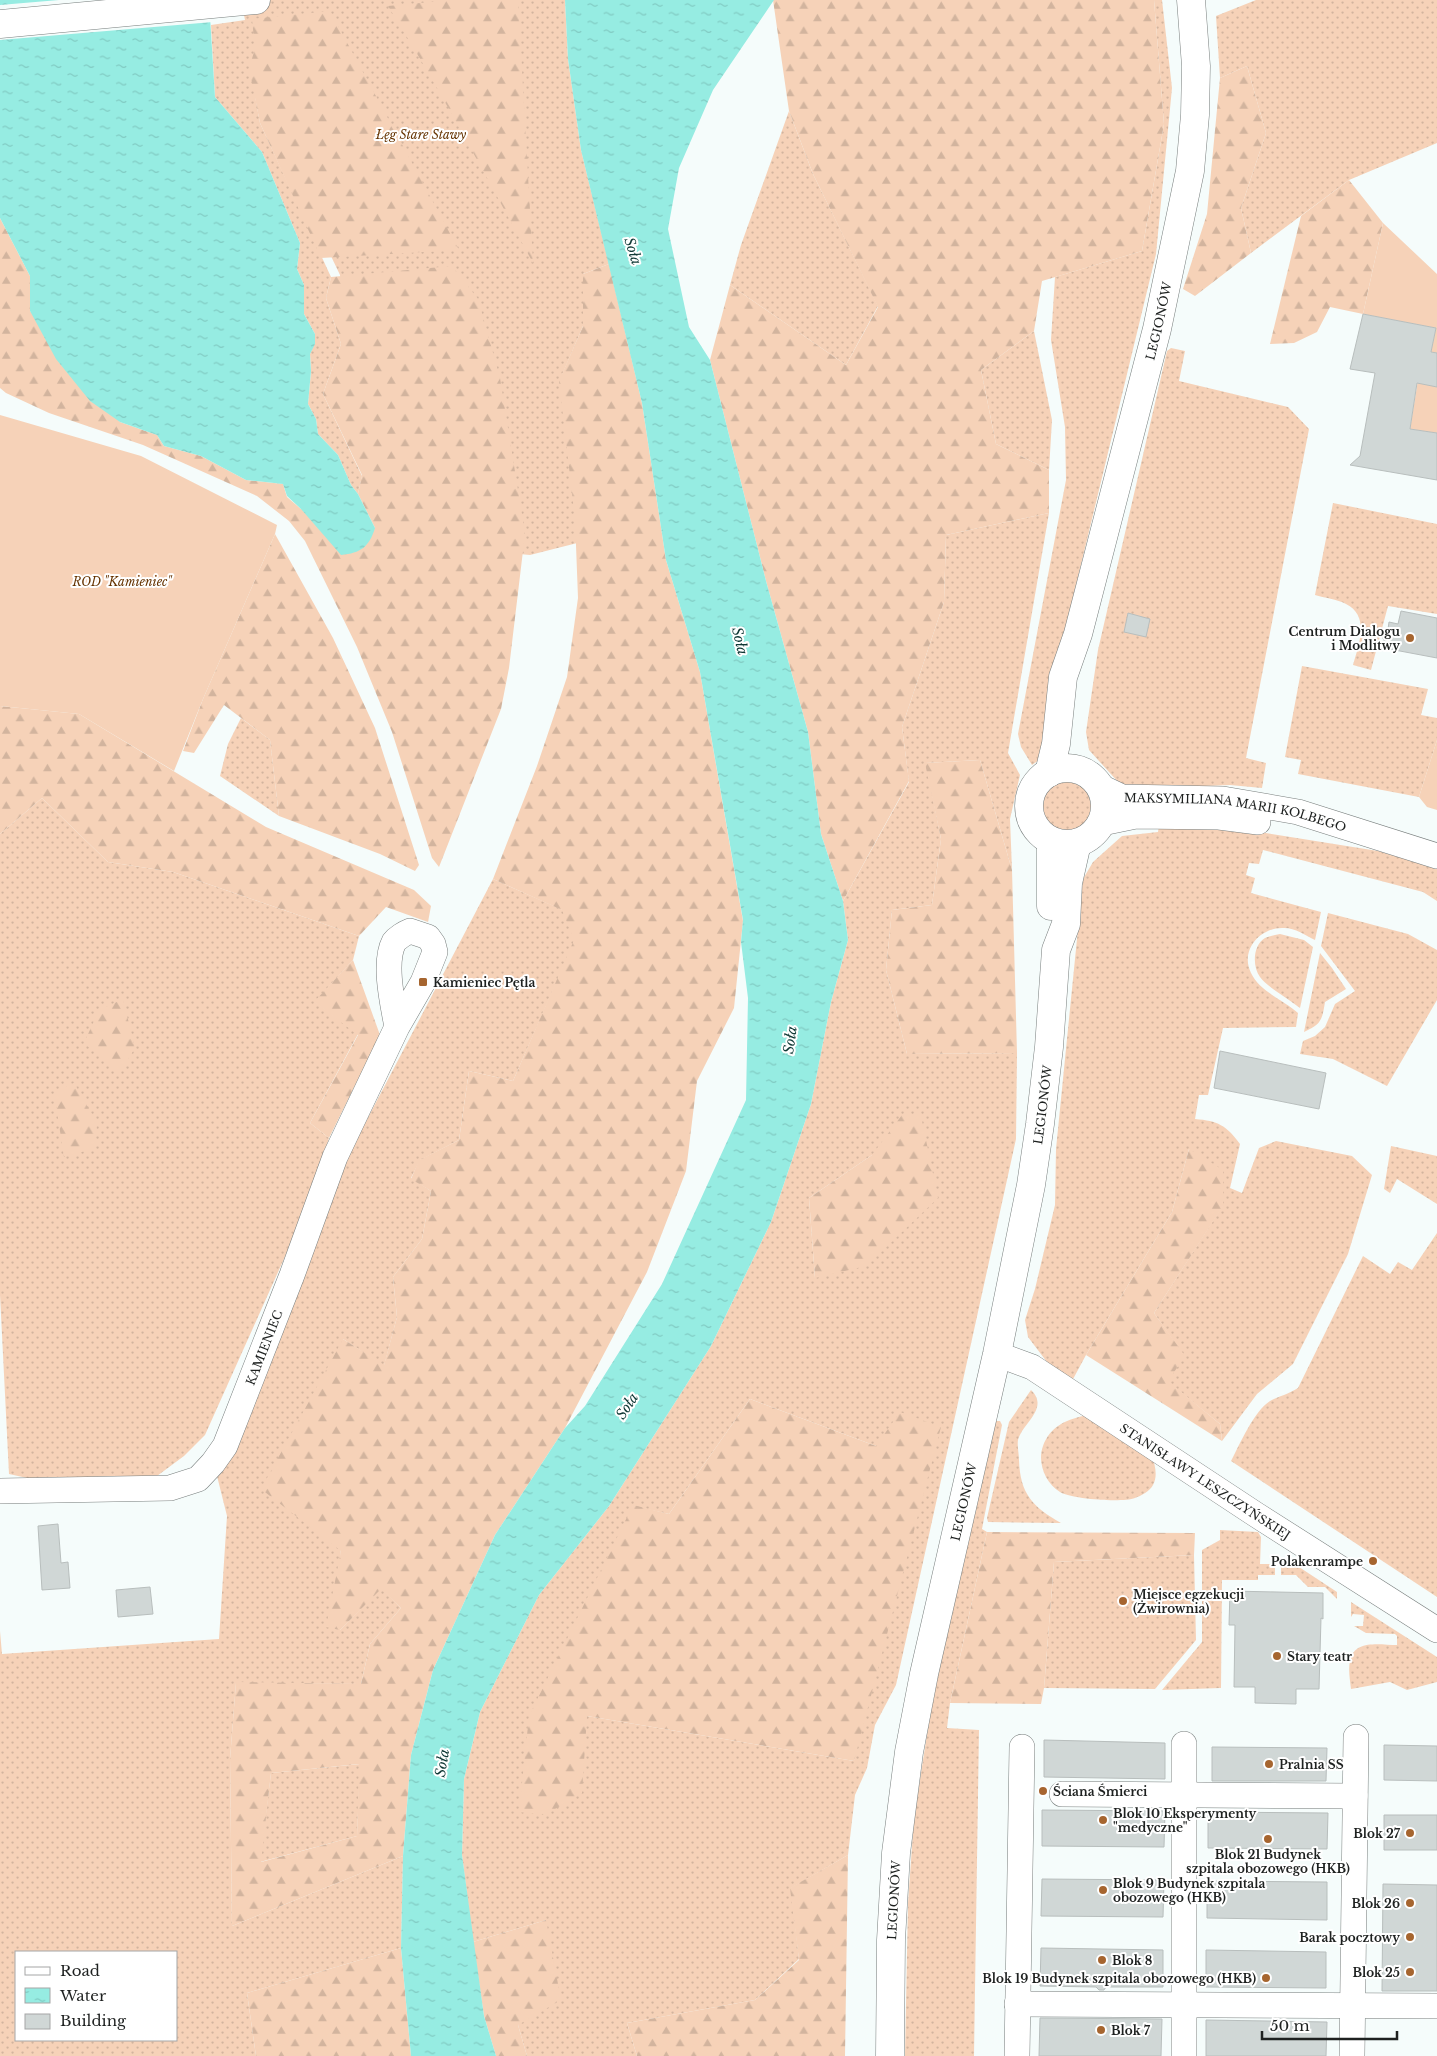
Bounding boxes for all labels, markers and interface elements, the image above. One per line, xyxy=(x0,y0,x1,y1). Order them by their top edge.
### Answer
park label: Łęg Stare Stawy xyxy=(375,127,467,142)
water label: Soła xyxy=(620,235,646,267)
street label: LEGIONÓW xyxy=(1142,280,1174,362)
park label: ROD "Kamieniec" xyxy=(71,574,173,589)
place label: Centrum Dialogu i Modlitwy xyxy=(1289,624,1400,653)
water label: Soła xyxy=(728,625,752,657)
marker: Centrum Dialogu i Modlitwy xyxy=(1404,632,1416,644)
street label: MAKSYMILIANA MARII KOLBEGO xyxy=(1124,790,1348,834)
place label: Kamieniec Pętla xyxy=(433,975,536,990)
marker: Kamieniec Pętla xyxy=(417,976,429,988)
water label: Soła xyxy=(779,1025,801,1055)
street label: LEGIONÓW xyxy=(1030,1063,1054,1145)
street label: KAMIENIEC xyxy=(242,1308,285,1387)
water label: Soła xyxy=(612,1389,642,1423)
street label: STANISŁAWY LESZCZYŃSKIEJ xyxy=(1117,1420,1294,1542)
street label: LEGIONÓW xyxy=(947,1460,980,1542)
place label: Polakenrampe xyxy=(1271,1554,1363,1569)
marker: Polakenrampe xyxy=(1367,1555,1379,1567)
place label: Miejsce egzekucji (Żwirownia) xyxy=(1133,1587,1245,1616)
marker: Miejsce egzekucji (Żwirownia) xyxy=(1117,1595,1129,1607)
place label: Stary teatr xyxy=(1287,1649,1352,1664)
marker: Stary teatr xyxy=(1271,1650,1283,1662)
water label: Soła xyxy=(431,1748,453,1778)
place label: Pralnia SS xyxy=(1279,1757,1344,1772)
marker: Pralnia SS xyxy=(1263,1758,1275,1770)
place label: Ściana Śmierci xyxy=(1053,1783,1148,1799)
marker: Ściana Śmierci xyxy=(1037,1785,1049,1797)
place label: Blok 10 Eksperymenty "medyczne" xyxy=(1113,1806,1257,1835)
marker: Blok 10 Eksperymenty "medyczne" xyxy=(1097,1814,1109,1826)
place label: Blok 27 xyxy=(1353,1826,1401,1841)
marker: Blok 27 xyxy=(1404,1827,1416,1839)
marker: Blok 21 Budynek szpitala obozowego (HKB) xyxy=(1262,1833,1274,1845)
place label: Blok 21 Budynek szpitala obozowego (HKB) xyxy=(1186,1847,1350,1876)
street label: LEGIONÓW xyxy=(884,1859,903,1940)
place label: Blok 9 Budynek szpitala obozowego (HKB) xyxy=(1113,1876,1265,1905)
marker: Blok 9 Budynek szpitala obozowego (HKB) xyxy=(1097,1884,1109,1896)
place label: Blok 26 xyxy=(1351,1896,1400,1911)
marker: Blok 26 xyxy=(1404,1897,1416,1909)
place label: Barak pocztowy xyxy=(1299,1930,1400,1945)
marker: Barak pocztowy xyxy=(1404,1931,1416,1943)
legend xyxy=(15,1951,178,2041)
place label: Blok 8 xyxy=(1112,1953,1153,1968)
marker: Blok 8 xyxy=(1096,1954,1108,1966)
text: Road xyxy=(60,1961,100,1980)
place label: Blok 25 xyxy=(1352,1965,1400,1980)
marker: Blok 25 xyxy=(1404,1966,1416,1978)
place label: Blok 19 Budynek szpitala obozowego (HKB) xyxy=(982,1971,1256,1986)
marker: Blok 19 Budynek szpitala obozowego (HKB) xyxy=(1260,1972,1272,1984)
text: Water xyxy=(59,1986,107,2005)
scale bar xyxy=(1262,2008,1397,2040)
text: Building xyxy=(60,2011,127,2030)
text: 50 m xyxy=(1270,2016,1310,2035)
place label: Blok 7 xyxy=(1111,2023,1151,2038)
marker: Blok 7 xyxy=(1095,2024,1107,2036)

